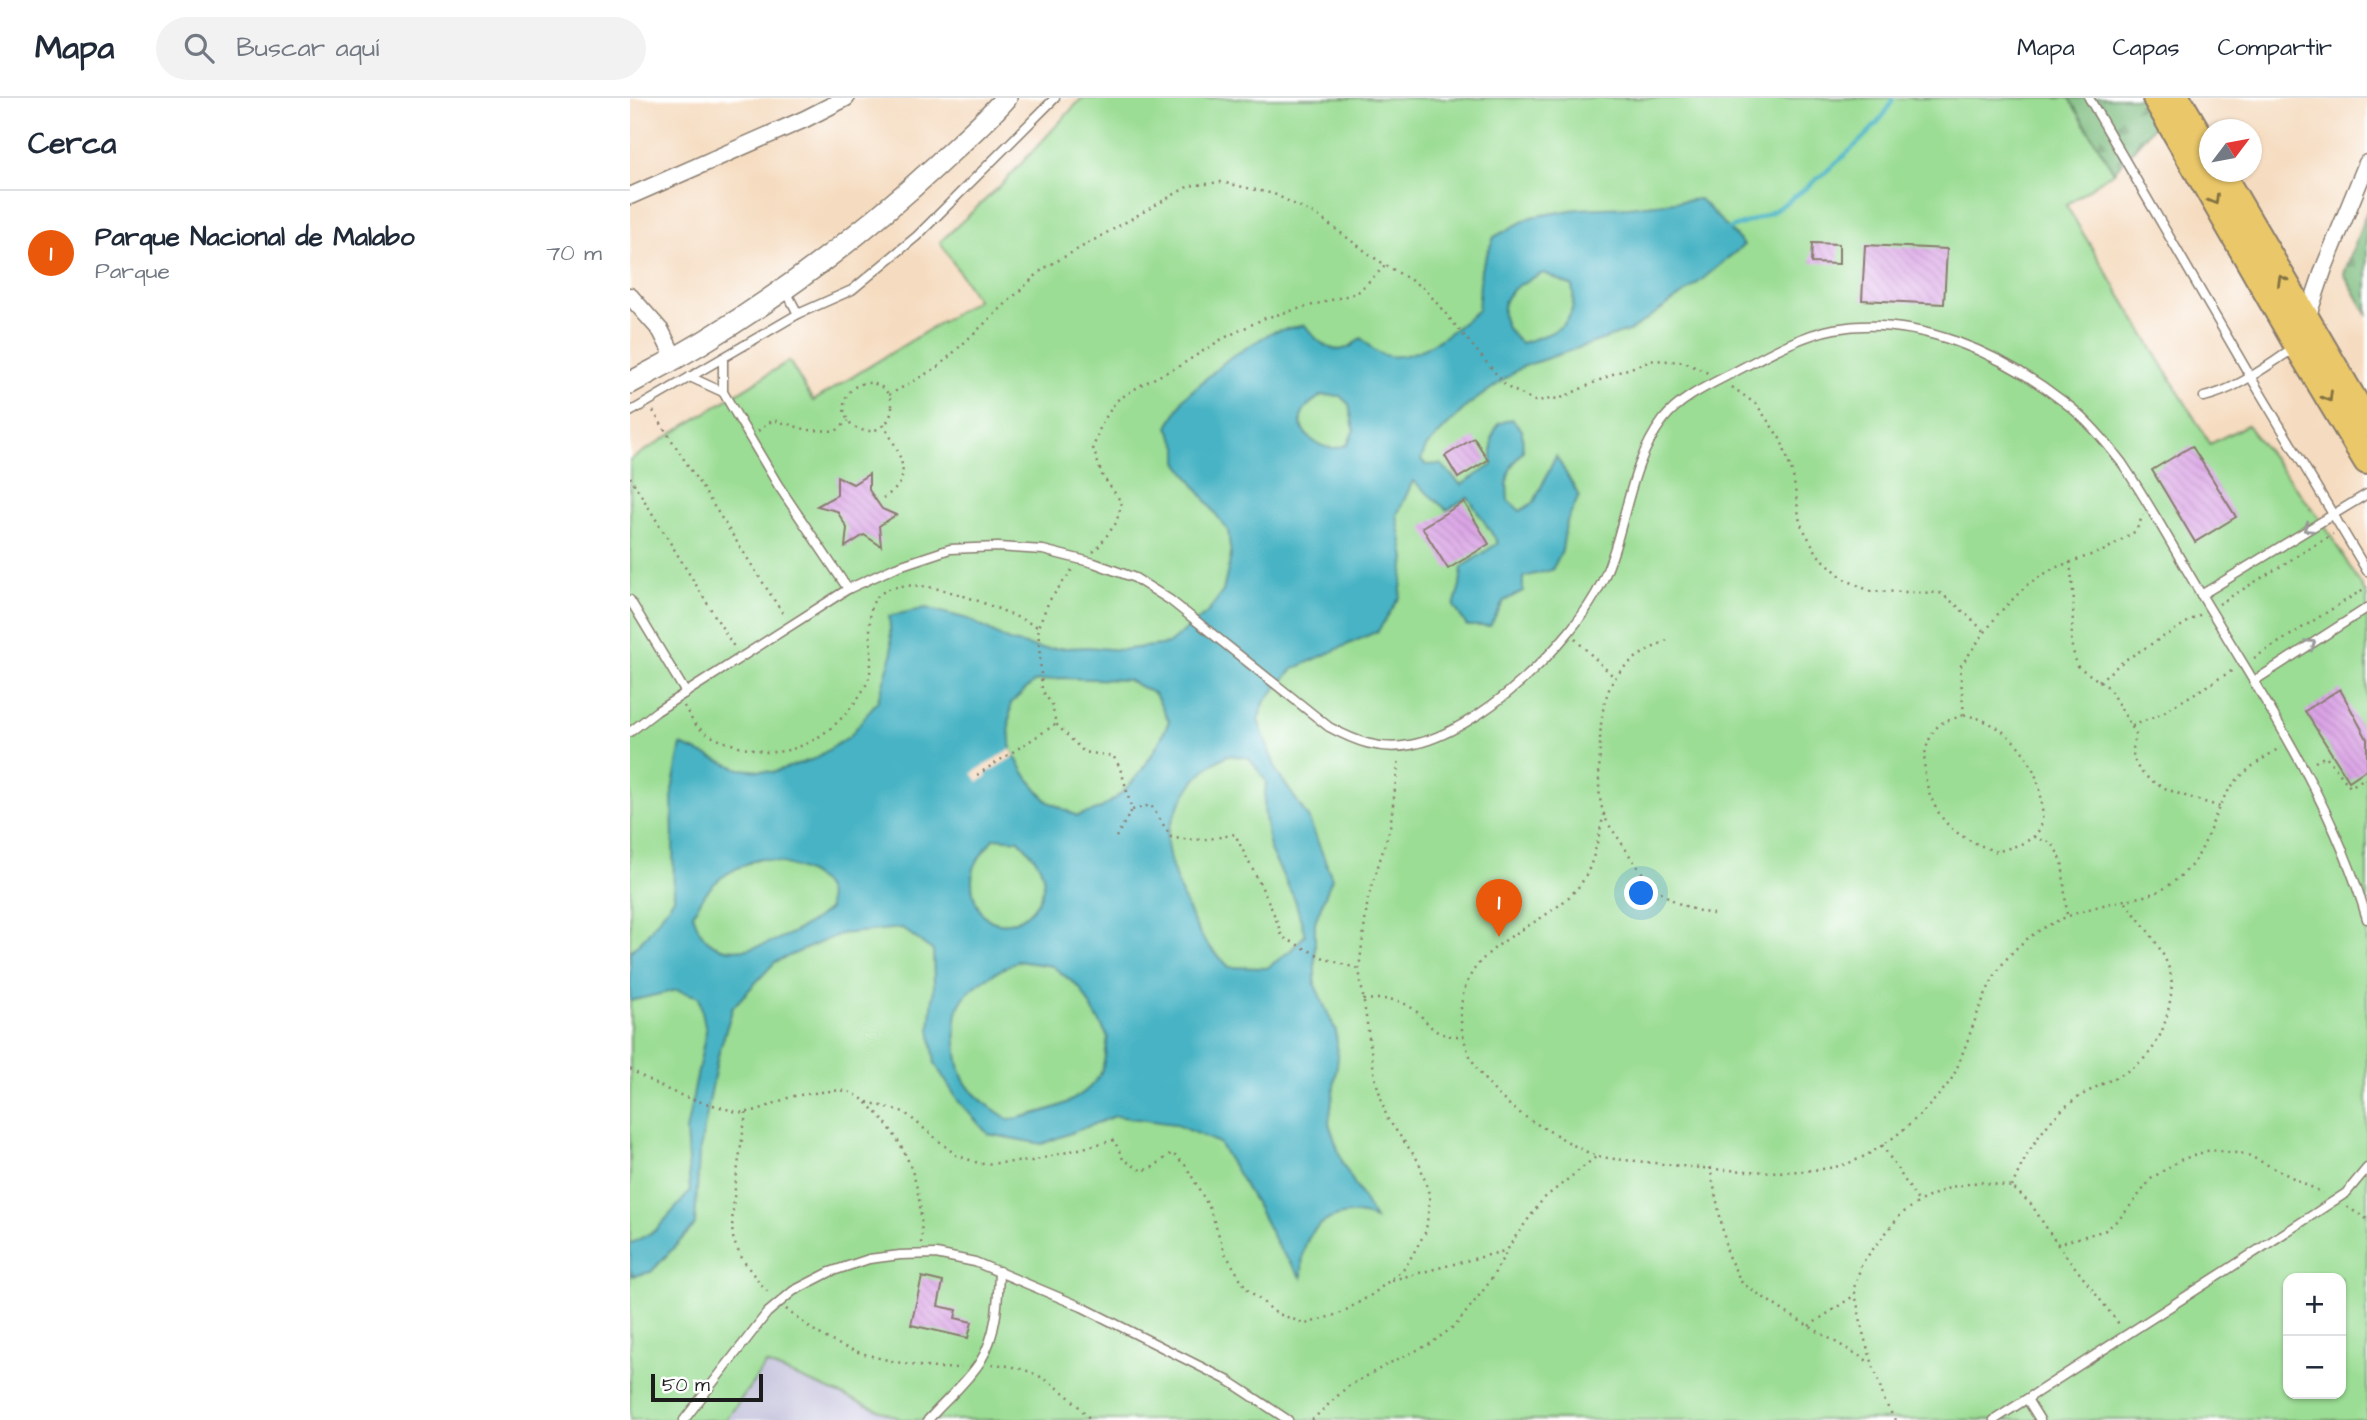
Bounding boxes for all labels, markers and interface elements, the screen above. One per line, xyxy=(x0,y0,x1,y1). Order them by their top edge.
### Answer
search box xyxy=(156,17,646,80)
text: Mapa xyxy=(35,25,114,71)
icon: search xyxy=(180,29,218,67)
text: Buscar aquí xyxy=(236,30,379,66)
text: Mapa xyxy=(2017,31,2075,65)
text: Capas xyxy=(2113,31,2179,65)
text: Compartir xyxy=(2217,31,2332,65)
north arrow xyxy=(2199,119,2262,182)
text: Cerca xyxy=(28,123,116,165)
one-way arrow xyxy=(2206,192,2219,205)
text: Parque Nacional de Malabo xyxy=(95,219,415,255)
text: 1 xyxy=(50,237,52,269)
text: 70 m xyxy=(546,237,602,269)
text: Parque xyxy=(95,255,170,287)
one-way arrow xyxy=(2278,275,2291,288)
one-way arrow xyxy=(2320,389,2333,402)
one-way arrow xyxy=(2303,520,2316,533)
one-way arrow xyxy=(2303,640,2316,653)
your location xyxy=(1624,876,1658,910)
pin: 1 xyxy=(1476,879,1522,937)
map controls xyxy=(2283,1273,2346,1399)
button: + xyxy=(2283,1273,2346,1336)
button: − xyxy=(2283,1336,2346,1399)
scale bar xyxy=(651,1371,763,1403)
text: 50 m xyxy=(662,1372,710,1399)

